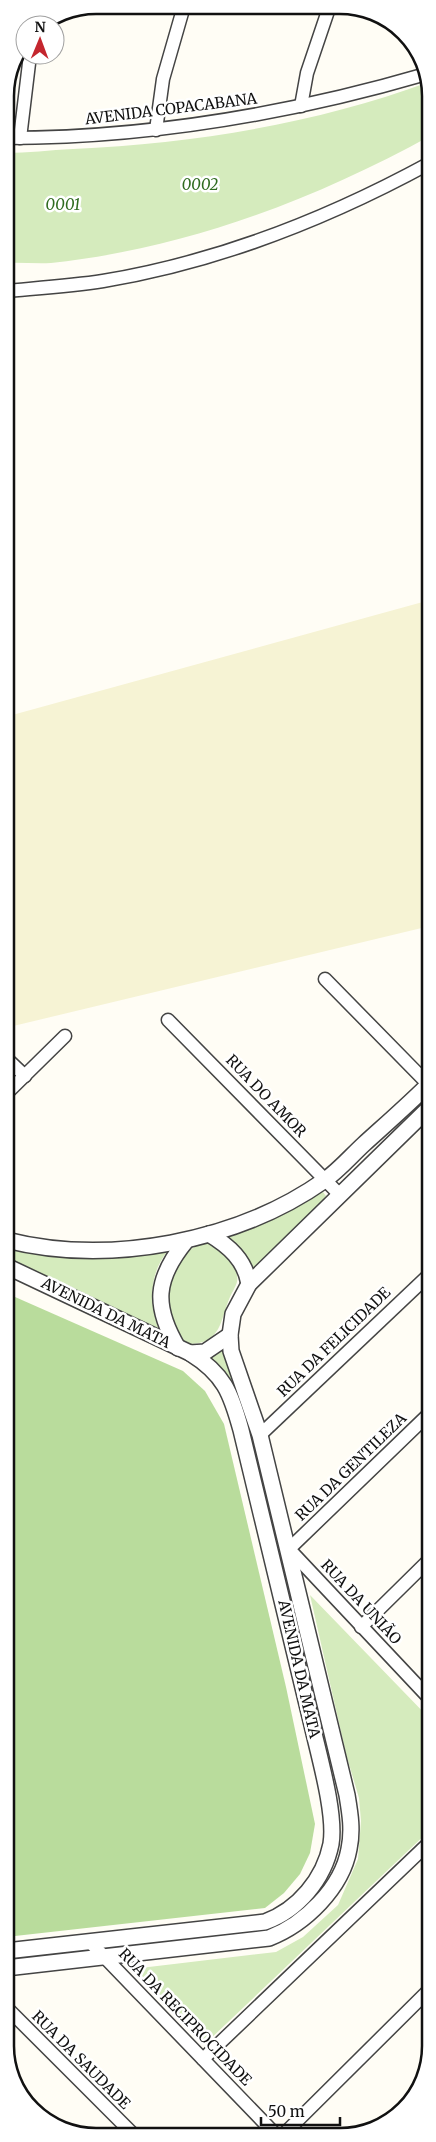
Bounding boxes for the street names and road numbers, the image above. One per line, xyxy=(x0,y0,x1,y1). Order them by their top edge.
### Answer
street label: AVENIDA COPACABANA xyxy=(83,88,258,129)
street label: RUA DO AMOR xyxy=(222,1050,311,1141)
street label: AVENIDA DA MATA xyxy=(38,1273,174,1352)
street label: RUA DA FELICIDADE xyxy=(273,1282,394,1401)
street label: RUA DA GENTILEZA xyxy=(291,1408,410,1525)
street label: RUA DA UNIÃO xyxy=(317,1555,406,1648)
street label: AVENIDA DA MATA xyxy=(274,1597,325,1740)
street label: RUA DA RECIPROCIDADE xyxy=(115,1944,256,2089)
street label: RUA DA SAUDADE xyxy=(28,2006,135,2113)

